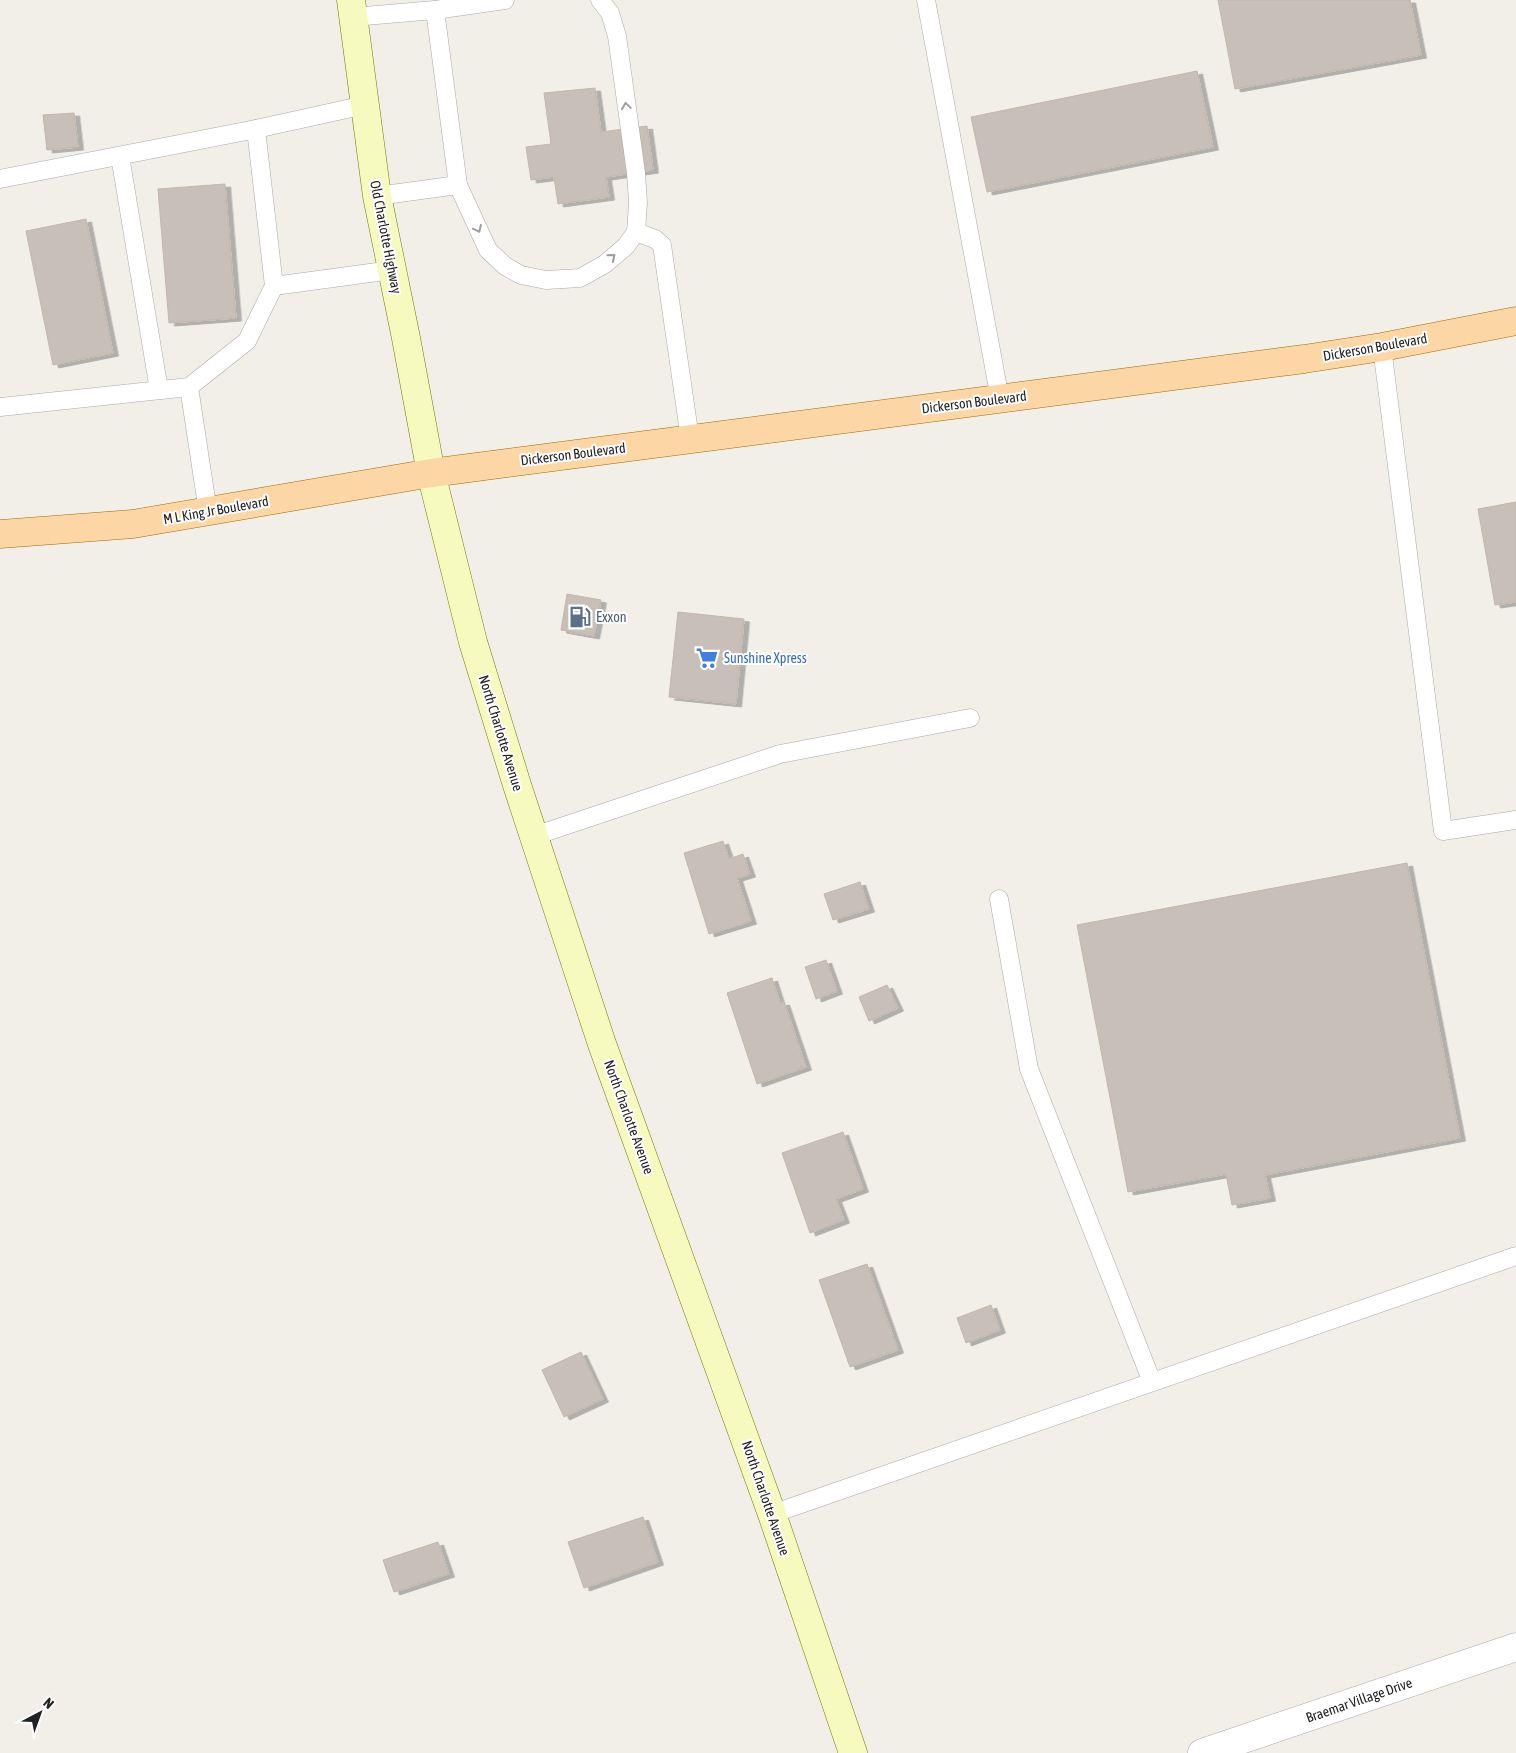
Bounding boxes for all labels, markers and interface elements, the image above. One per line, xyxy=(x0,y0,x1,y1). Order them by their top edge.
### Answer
one-way arrow xyxy=(621,101,632,109)
street label: Old Charlotte Highway xyxy=(367,179,405,295)
one-way arrow xyxy=(472,224,483,233)
one-way arrow xyxy=(607,254,616,263)
street label: Dickerson Boulevard xyxy=(1322,330,1428,364)
street label: Dickerson Boulevard xyxy=(921,388,1027,416)
street label: Dickerson Boulevard xyxy=(520,440,626,468)
street label: M L King Jr Boulevard xyxy=(162,493,270,527)
fuel station icon: Exxon xyxy=(567,604,593,630)
place label: Exxon xyxy=(596,609,627,625)
supermarket icon: Sunshine Xpress xyxy=(694,645,720,671)
place label: Sunshine Xpress xyxy=(724,650,807,666)
street label: North Charlotte Avenue xyxy=(476,673,526,793)
street label: North Charlotte Avenue xyxy=(601,1058,657,1176)
street label: North Charlotte Avenue xyxy=(739,1438,793,1558)
street label: Braemar Village Drive xyxy=(1304,1674,1414,1726)
north arrow xyxy=(15,1688,65,1738)
text: N xyxy=(40,1694,57,1712)

